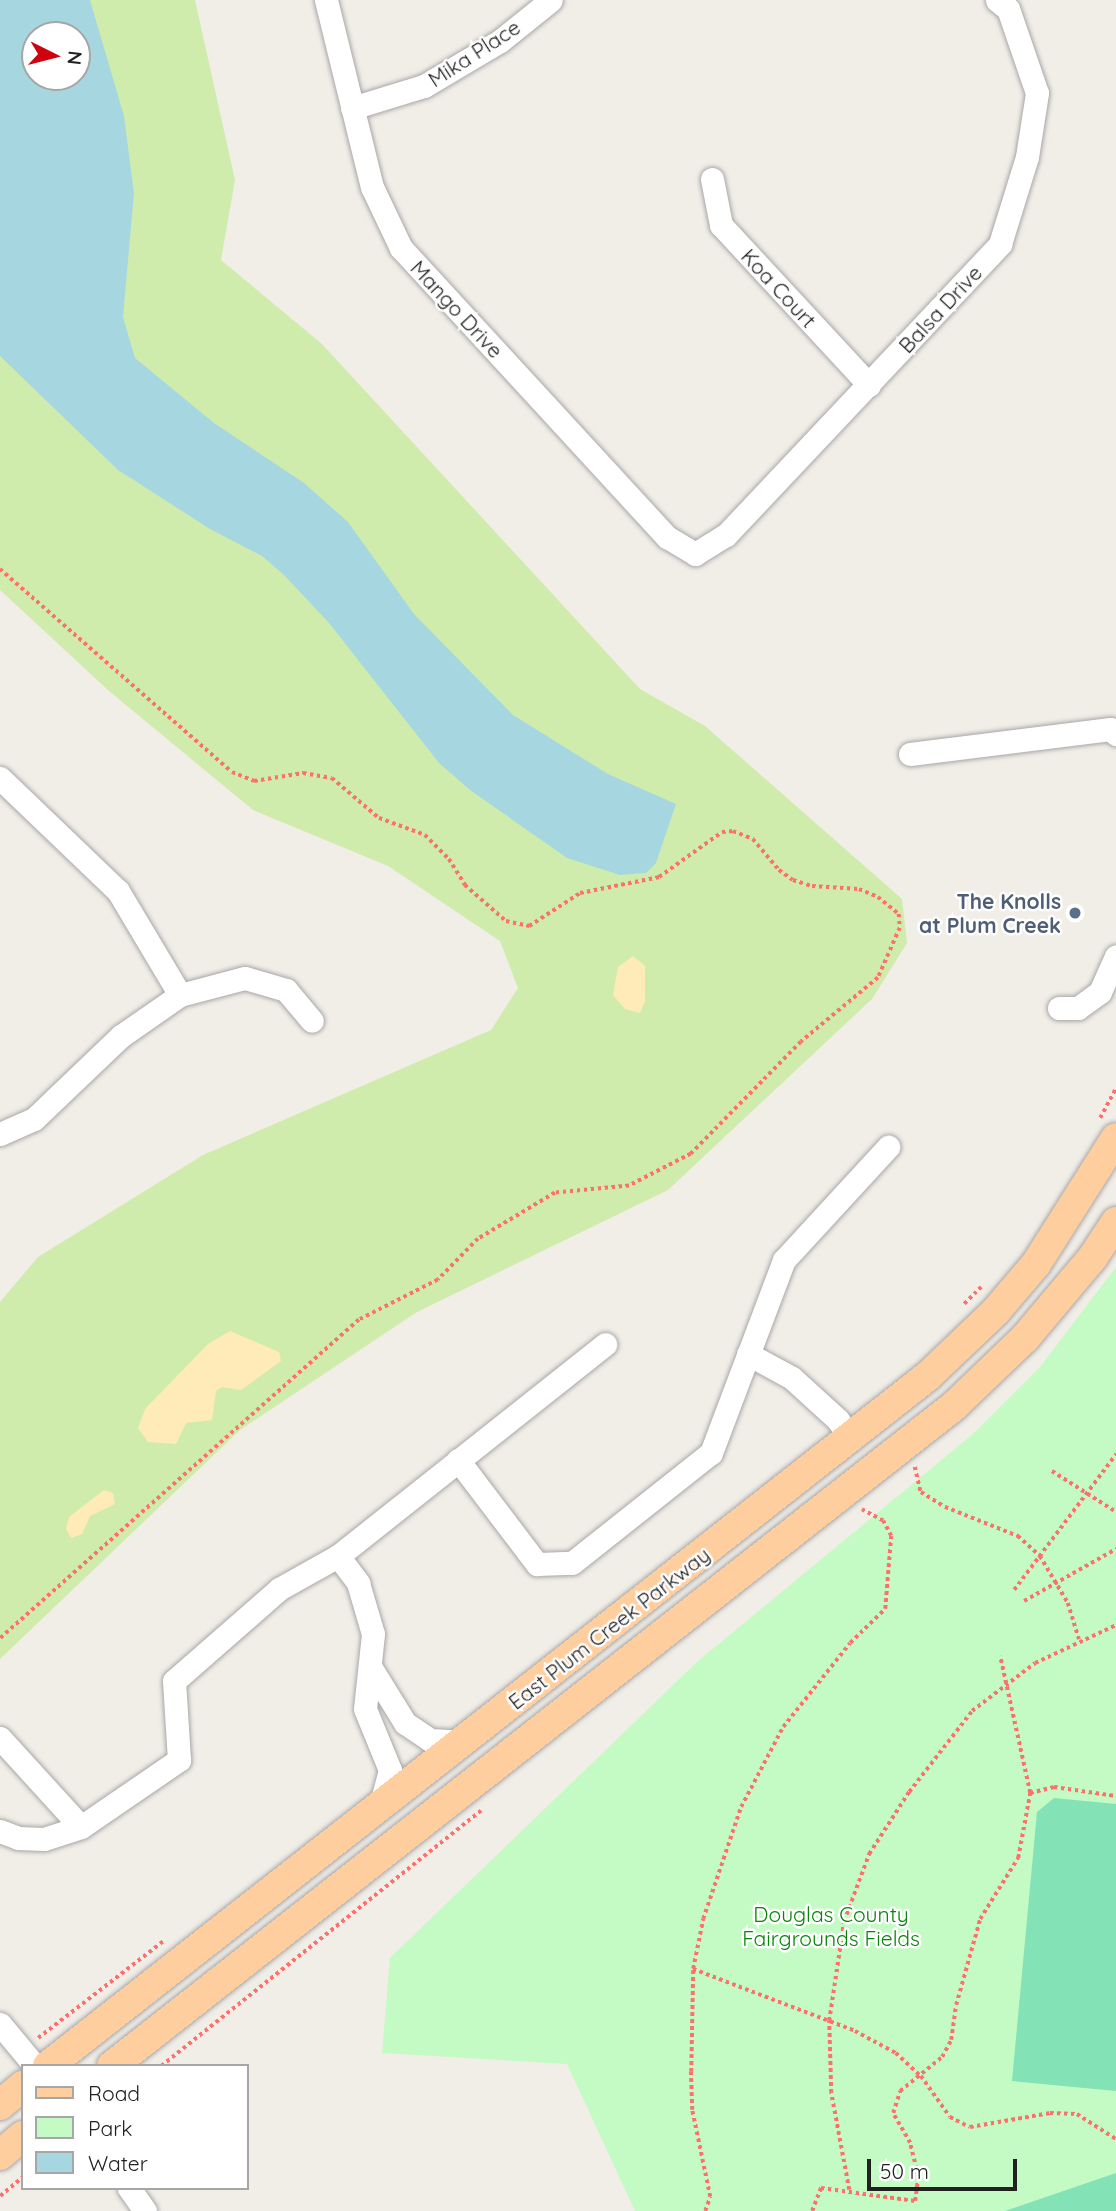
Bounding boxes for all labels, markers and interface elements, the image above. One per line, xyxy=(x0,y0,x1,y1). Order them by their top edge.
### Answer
street label: Mika Place xyxy=(423,14,525,92)
north arrow xyxy=(21,21,91,91)
text: N xyxy=(62,50,88,66)
street label: Koa Court xyxy=(736,243,822,333)
street label: Mango Drive xyxy=(406,255,508,363)
street label: Balsa Drive xyxy=(893,260,987,358)
place label: The Knolls at Plum Creek xyxy=(919,888,1061,938)
marker: The Knolls at Plum Creek xyxy=(1067,905,1083,921)
street label: East Plum Creek Parkway xyxy=(503,1542,715,1714)
park label: Douglas County Fairgrounds Fields xyxy=(742,1901,920,1951)
legend xyxy=(21,2064,248,2190)
text: Road xyxy=(88,2080,140,2106)
text: Park xyxy=(88,2115,132,2141)
scale bar xyxy=(871,2144,1021,2188)
text: Water xyxy=(88,2150,148,2176)
text: 50 m xyxy=(880,2158,929,2184)

